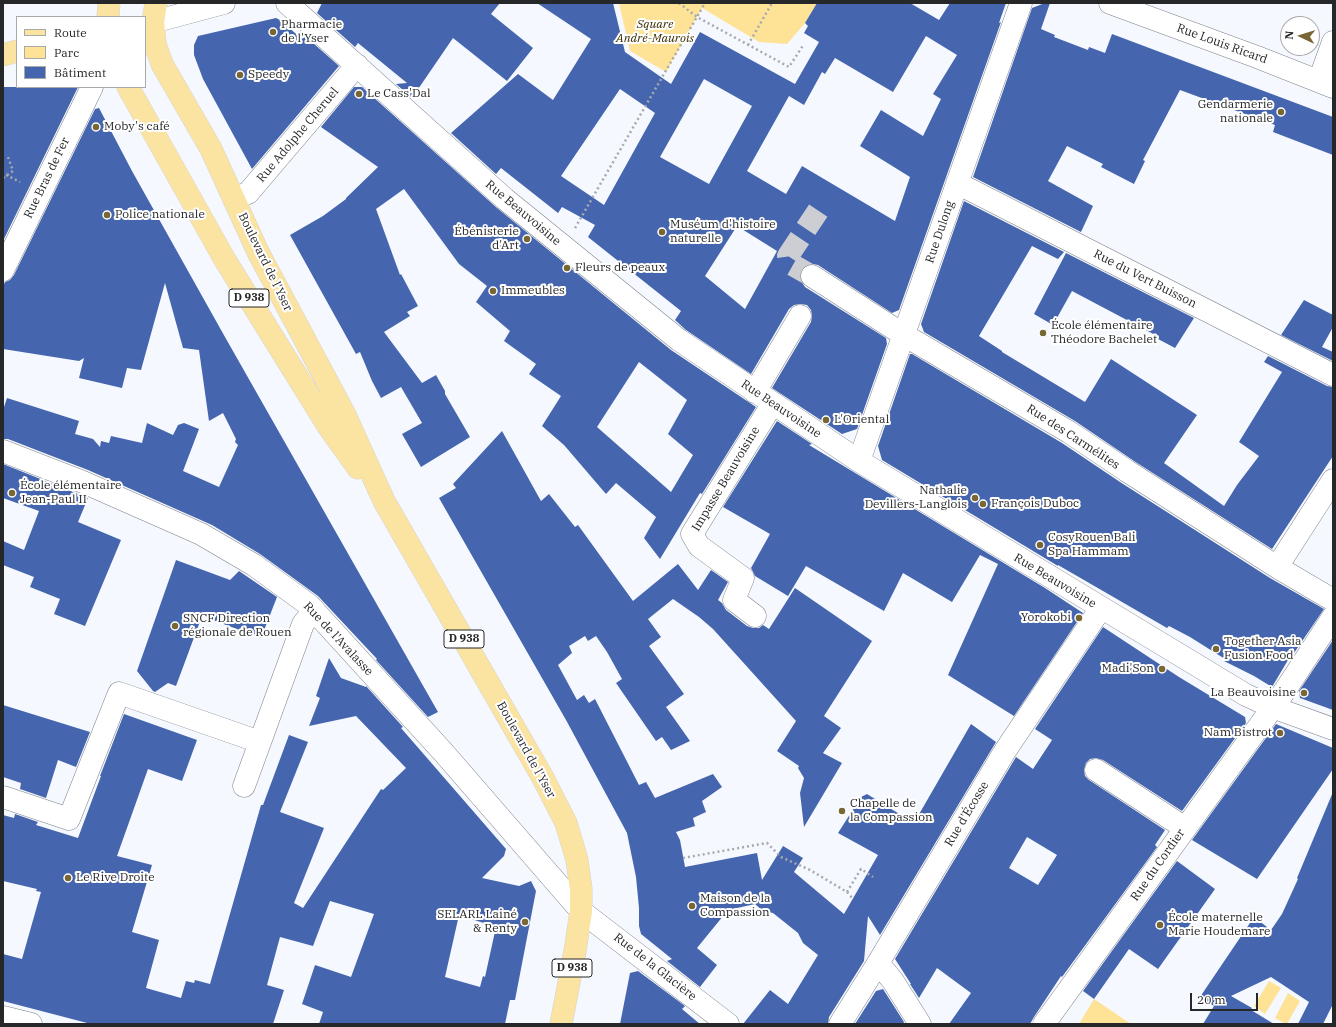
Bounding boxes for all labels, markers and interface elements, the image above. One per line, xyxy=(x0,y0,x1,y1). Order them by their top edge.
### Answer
legend xyxy=(16,16,146,88)
north arrow xyxy=(1280,16,1320,56)
place label: Pharmacie de l'Yser xyxy=(281,18,342,46)
park label: Square André-Maurois xyxy=(616,18,694,46)
street label: Rue Louis Ricard xyxy=(1175,21,1269,67)
text: Route xyxy=(54,25,87,40)
marker: Pharmacie de l'Yser xyxy=(268,27,278,37)
text: N xyxy=(1282,30,1296,40)
text: Parc xyxy=(54,45,79,60)
text: Bâtiment xyxy=(54,65,106,80)
place label: Speedy xyxy=(248,68,289,82)
marker: Speedy xyxy=(235,70,245,80)
street label: Rue Adolphe Cheruel xyxy=(254,85,342,185)
place label: Le Cass'Dal xyxy=(367,87,431,101)
marker: Le Cass'Dal xyxy=(354,89,364,99)
place label: Gendarmerie nationale xyxy=(1198,98,1273,126)
marker: Gendarmerie nationale xyxy=(1276,107,1286,117)
place label: Moby's café xyxy=(104,120,170,134)
marker: Moby's café xyxy=(91,122,101,132)
street label: Rue Bras de Fer xyxy=(21,135,73,221)
street label: Rue Beauvoisine xyxy=(482,177,564,249)
street label: Rue Dulong xyxy=(923,199,957,265)
place label: Police nationale xyxy=(115,208,205,222)
marker: Police nationale xyxy=(102,210,112,220)
street label: Boulevard de l'Yser xyxy=(235,210,295,314)
place label: Muséum d'histoire naturelle xyxy=(670,218,776,246)
place label: Ébénisterie d'Art xyxy=(454,225,519,253)
marker: Muséum d'histoire naturelle xyxy=(657,227,667,237)
marker: Ébénisterie d'Art xyxy=(522,234,532,244)
street label: Rue du Vert Buisson xyxy=(1091,247,1199,311)
place label: Fleurs de peaux xyxy=(575,261,665,275)
marker: Fleurs de peaux xyxy=(562,263,572,273)
place label: Immeubles xyxy=(501,284,565,298)
marker: Immeubles xyxy=(488,286,498,296)
road number: D 938 xyxy=(229,289,269,307)
place label: École élémentaire Théodore Bachelet xyxy=(1051,319,1157,347)
marker: École élémentaire Théodore Bachelet xyxy=(1038,328,1048,338)
street label: Rue Beauvoisine xyxy=(738,377,824,441)
street label: Rue des Carmélites xyxy=(1024,401,1122,473)
place label: L'Oriental xyxy=(834,413,889,427)
marker: L'Oriental xyxy=(821,415,831,425)
street label: Impasse Beauvoisine xyxy=(689,424,763,534)
place label: École élémentaire Jean-Paul II xyxy=(20,479,122,507)
place label: Nathalie Devillers-Langlois xyxy=(865,484,967,512)
marker: École élémentaire Jean-Paul II xyxy=(7,488,17,498)
marker: Nathalie Devillers-Langlois xyxy=(970,493,980,503)
place label: François Duboc xyxy=(991,497,1079,511)
marker: François Duboc xyxy=(978,499,988,509)
place label: CosyRouen Bali Spa Hammam xyxy=(1048,531,1136,559)
marker: CosyRouen Bali Spa Hammam xyxy=(1035,540,1045,550)
street label: Rue Beauvoisine xyxy=(1011,551,1099,611)
street label: Rue de l'Avalasse xyxy=(300,599,376,679)
place label: Yorokobi xyxy=(1021,611,1071,625)
place label: SNCF Direction régionale de Rouen xyxy=(183,612,292,640)
marker: Yorokobi xyxy=(1074,613,1084,623)
marker: SNCF Direction régionale de Rouen xyxy=(170,621,180,631)
road number: D 938 xyxy=(444,630,484,648)
place label: Together Asia Fusion Food xyxy=(1224,635,1302,663)
marker: Together Asia Fusion Food xyxy=(1211,644,1221,654)
place label: Madi'Son xyxy=(1102,662,1154,676)
marker: Madi'Son xyxy=(1157,664,1167,674)
place label: La Beauvoisine xyxy=(1210,686,1296,700)
marker: La Beauvoisine xyxy=(1299,688,1309,698)
street label: Boulevard de l'Yser xyxy=(494,699,558,801)
place label: Nam Bistrot xyxy=(1204,726,1272,740)
marker: Nam Bistrot xyxy=(1275,728,1285,738)
street label: Rue d'Écosse xyxy=(942,779,992,849)
place label: Chapelle de la Compassion xyxy=(850,797,933,825)
marker: Chapelle de la Compassion xyxy=(837,806,847,816)
street label: Rue du Cordier xyxy=(1128,826,1188,904)
place label: Le Rive Droite xyxy=(76,871,155,885)
marker: Le Rive Droite xyxy=(63,873,73,883)
place label: Maison de la Compassion xyxy=(700,892,771,920)
marker: Maison de la Compassion xyxy=(687,901,697,911)
place label: SELARL Lainé & Renty xyxy=(437,908,517,936)
place label: École maternelle Marie Houdemare xyxy=(1168,911,1270,939)
marker: SELARL Lainé & Renty xyxy=(520,917,530,927)
marker: École maternelle Marie Houdemare xyxy=(1155,920,1165,930)
street label: Rue de la Glacière xyxy=(611,930,699,1004)
road number: D 938 xyxy=(552,959,592,977)
scale bar xyxy=(1192,985,1260,1011)
text: 20 m xyxy=(1197,992,1226,1007)

